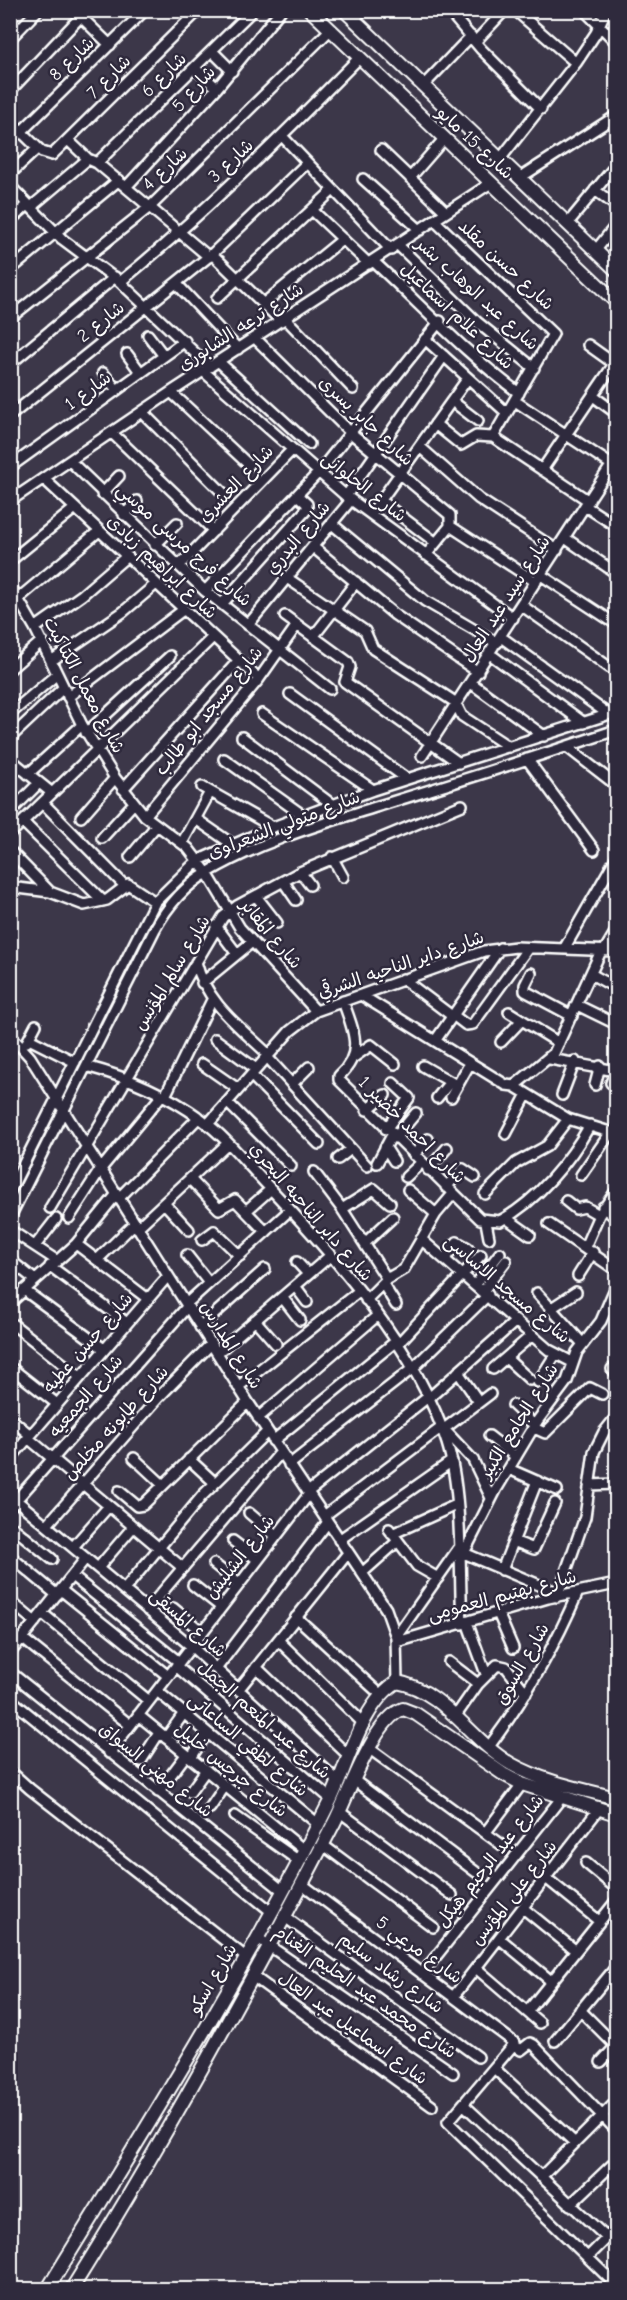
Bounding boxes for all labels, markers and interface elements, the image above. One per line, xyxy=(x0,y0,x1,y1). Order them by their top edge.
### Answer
street label: شارع 8 xyxy=(45,33,100,86)
street label: شارع 6 xyxy=(137,48,192,102)
street label: شارع 7 xyxy=(83,51,136,104)
street label: شارع 5 xyxy=(168,62,221,117)
street label: شارع 15 مايو xyxy=(430,101,518,184)
street label: شارع 3 xyxy=(204,135,259,188)
street label: شارع 4 xyxy=(138,143,192,196)
street label: شارع حسن مقلد xyxy=(453,215,558,315)
street label: شارع عبد الوهاب بشر xyxy=(409,232,543,356)
street label: شارع علام اسماعيل xyxy=(394,258,518,376)
street label: شارع ترعه الشابورى xyxy=(174,279,308,376)
street label: شارع 2 xyxy=(73,297,130,348)
street label: شارع 1 xyxy=(61,367,116,416)
street label: شارع جابر يسرى xyxy=(314,372,418,471)
street label: شارع العشرى xyxy=(194,441,279,528)
street label: شارع الحلوانى xyxy=(317,447,411,527)
street label: شارع فرج مرسى موسي xyxy=(109,479,256,615)
street label: شارع البدري xyxy=(261,497,336,580)
street label: شارع ابراهيم زبادى xyxy=(101,511,221,626)
street label: شارع سيد عبد العال xyxy=(457,532,556,667)
street label: شارع معمل الكتاكيت xyxy=(38,613,129,757)
street label: شارع مسجد ابو طالب xyxy=(151,642,268,780)
street label: شارع متولي الشعراوى xyxy=(205,786,365,868)
street label: شارع المقابر xyxy=(234,893,306,974)
street label: شارع سالم المؤنس xyxy=(129,912,217,1036)
street label: شارع داير الناحيه الشرقي xyxy=(314,925,488,1005)
street label: شارع احمد خضير 1 xyxy=(353,1072,470,1189)
street label: شارع داير الناحيه البحري xyxy=(244,1138,377,1287)
street label: شارع مسجد الاساسى xyxy=(439,1230,574,1349)
street label: شارع حسن عطيه xyxy=(39,1288,138,1398)
street label: شارع المدارس xyxy=(195,1297,266,1394)
street label: شارع الجمعيه xyxy=(45,1351,128,1442)
street label: شارع الجامع الكبير xyxy=(474,1360,564,1485)
street label: شارع طابونه مخلص xyxy=(59,1361,174,1485)
street label: شارع الشليش xyxy=(201,1511,280,1604)
street label: شارع بهتيم العمومى xyxy=(425,1566,579,1629)
street label: شارع المسقى xyxy=(145,1584,231,1663)
street label: شارع السوق xyxy=(490,1619,555,1709)
street label: شارع عبد المنعم الجمل xyxy=(191,1657,335,1786)
street label: شارع لطفي الساعاتى xyxy=(181,1689,312,1805)
street label: شارع مهني السواق xyxy=(92,1718,217,1826)
street label: شارع جرجس خليل xyxy=(170,1718,292,1823)
street label: شارع عبد الرحيم هيكل xyxy=(432,1790,551,1934)
street label: شارع على المؤنس xyxy=(466,1836,562,1950)
street label: شارع مرعي 5 xyxy=(369,1912,466,1992)
street label: شارع محمد عبد الحليم الغنام xyxy=(268,1921,460,2066)
street label: شارع رشاد سليم xyxy=(333,1928,447,2020)
street label: شارع اسكو xyxy=(183,1940,242,2020)
street label: شارع اسماعيل عبد العال xyxy=(274,1967,432,2090)

